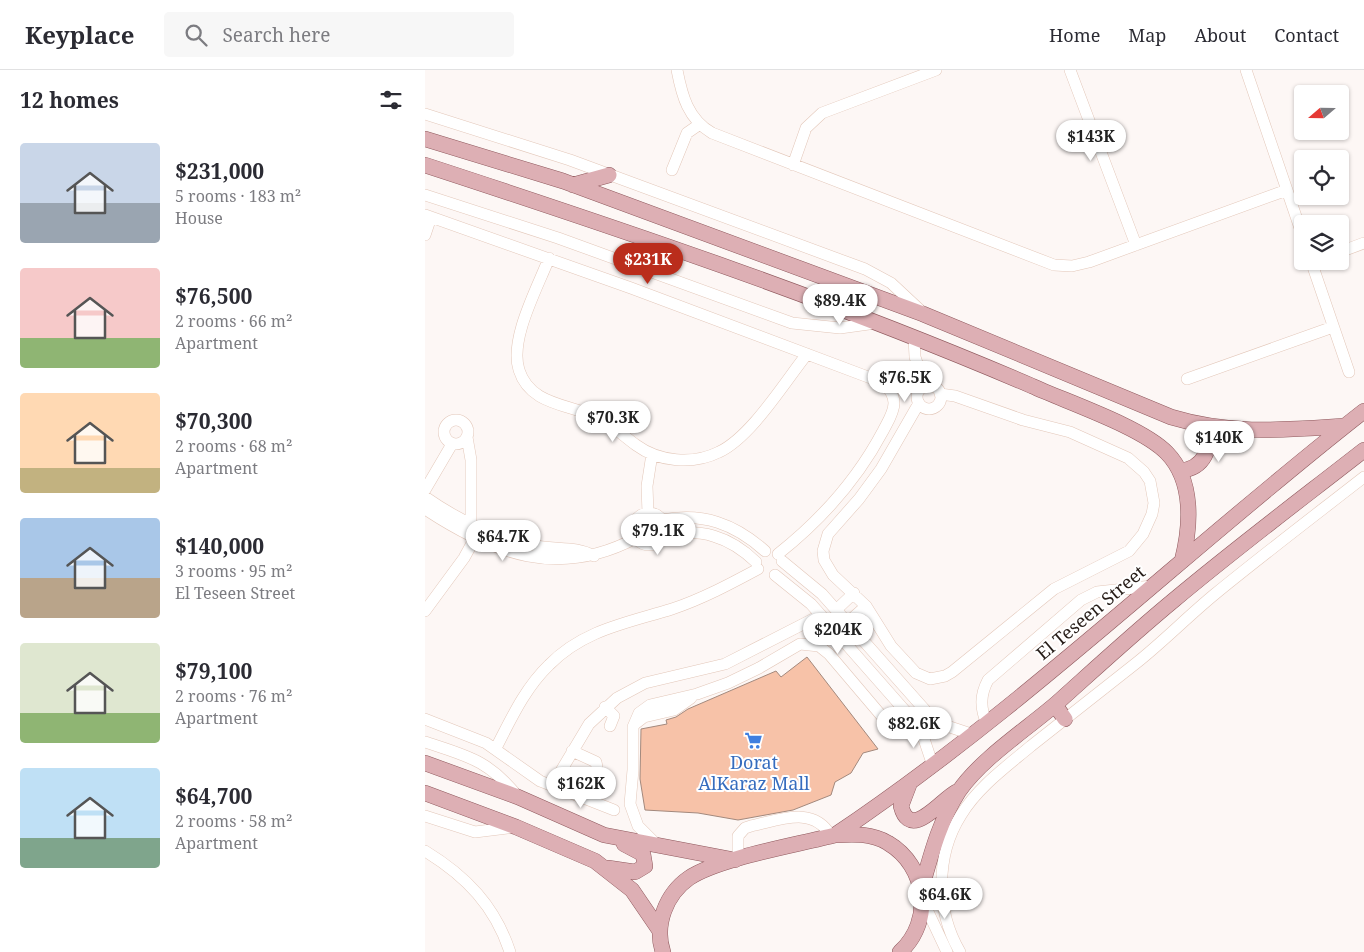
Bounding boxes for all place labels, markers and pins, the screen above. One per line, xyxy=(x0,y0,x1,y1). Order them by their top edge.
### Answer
pin: $143K xyxy=(1056,119,1126,162)
pin: $231K xyxy=(613,242,683,285)
pin: $89.4K xyxy=(799,284,881,326)
pin: $76.5K xyxy=(864,360,946,403)
pin: $70.3K xyxy=(572,400,654,443)
pin: $140K xyxy=(1184,420,1254,463)
pin: $79.1K xyxy=(617,514,699,556)
pin: $64.7K xyxy=(462,520,544,562)
pin: $204K xyxy=(803,612,873,655)
pin: $82.6K xyxy=(873,706,955,749)
supermarket icon: Dorat AlKaraz Mall xyxy=(744,730,764,750)
place label: Dorat AlKaraz Mall xyxy=(698,750,810,795)
pin: $162K xyxy=(546,766,616,809)
pin: $64.6K xyxy=(904,878,986,920)

